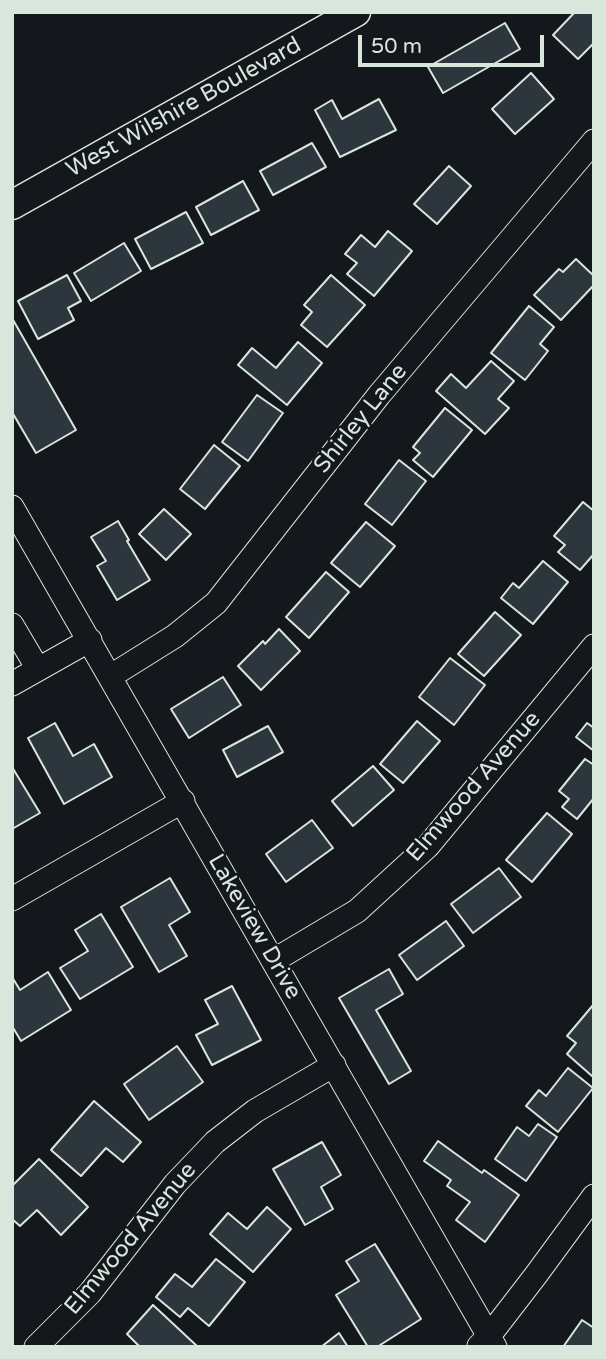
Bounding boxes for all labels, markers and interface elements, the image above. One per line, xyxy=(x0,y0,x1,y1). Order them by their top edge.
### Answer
scale bar xyxy=(361,21,546,65)
street label: West Wilshire Boulevard xyxy=(62,32,306,184)
text: 50 m xyxy=(371,34,422,59)
street label: Shirley Lane xyxy=(309,359,413,479)
street label: Elmwood Avenue xyxy=(401,706,547,868)
street label: Lakeview Drive xyxy=(201,849,307,1005)
street label: Elmwood Avenue xyxy=(59,1157,203,1321)

